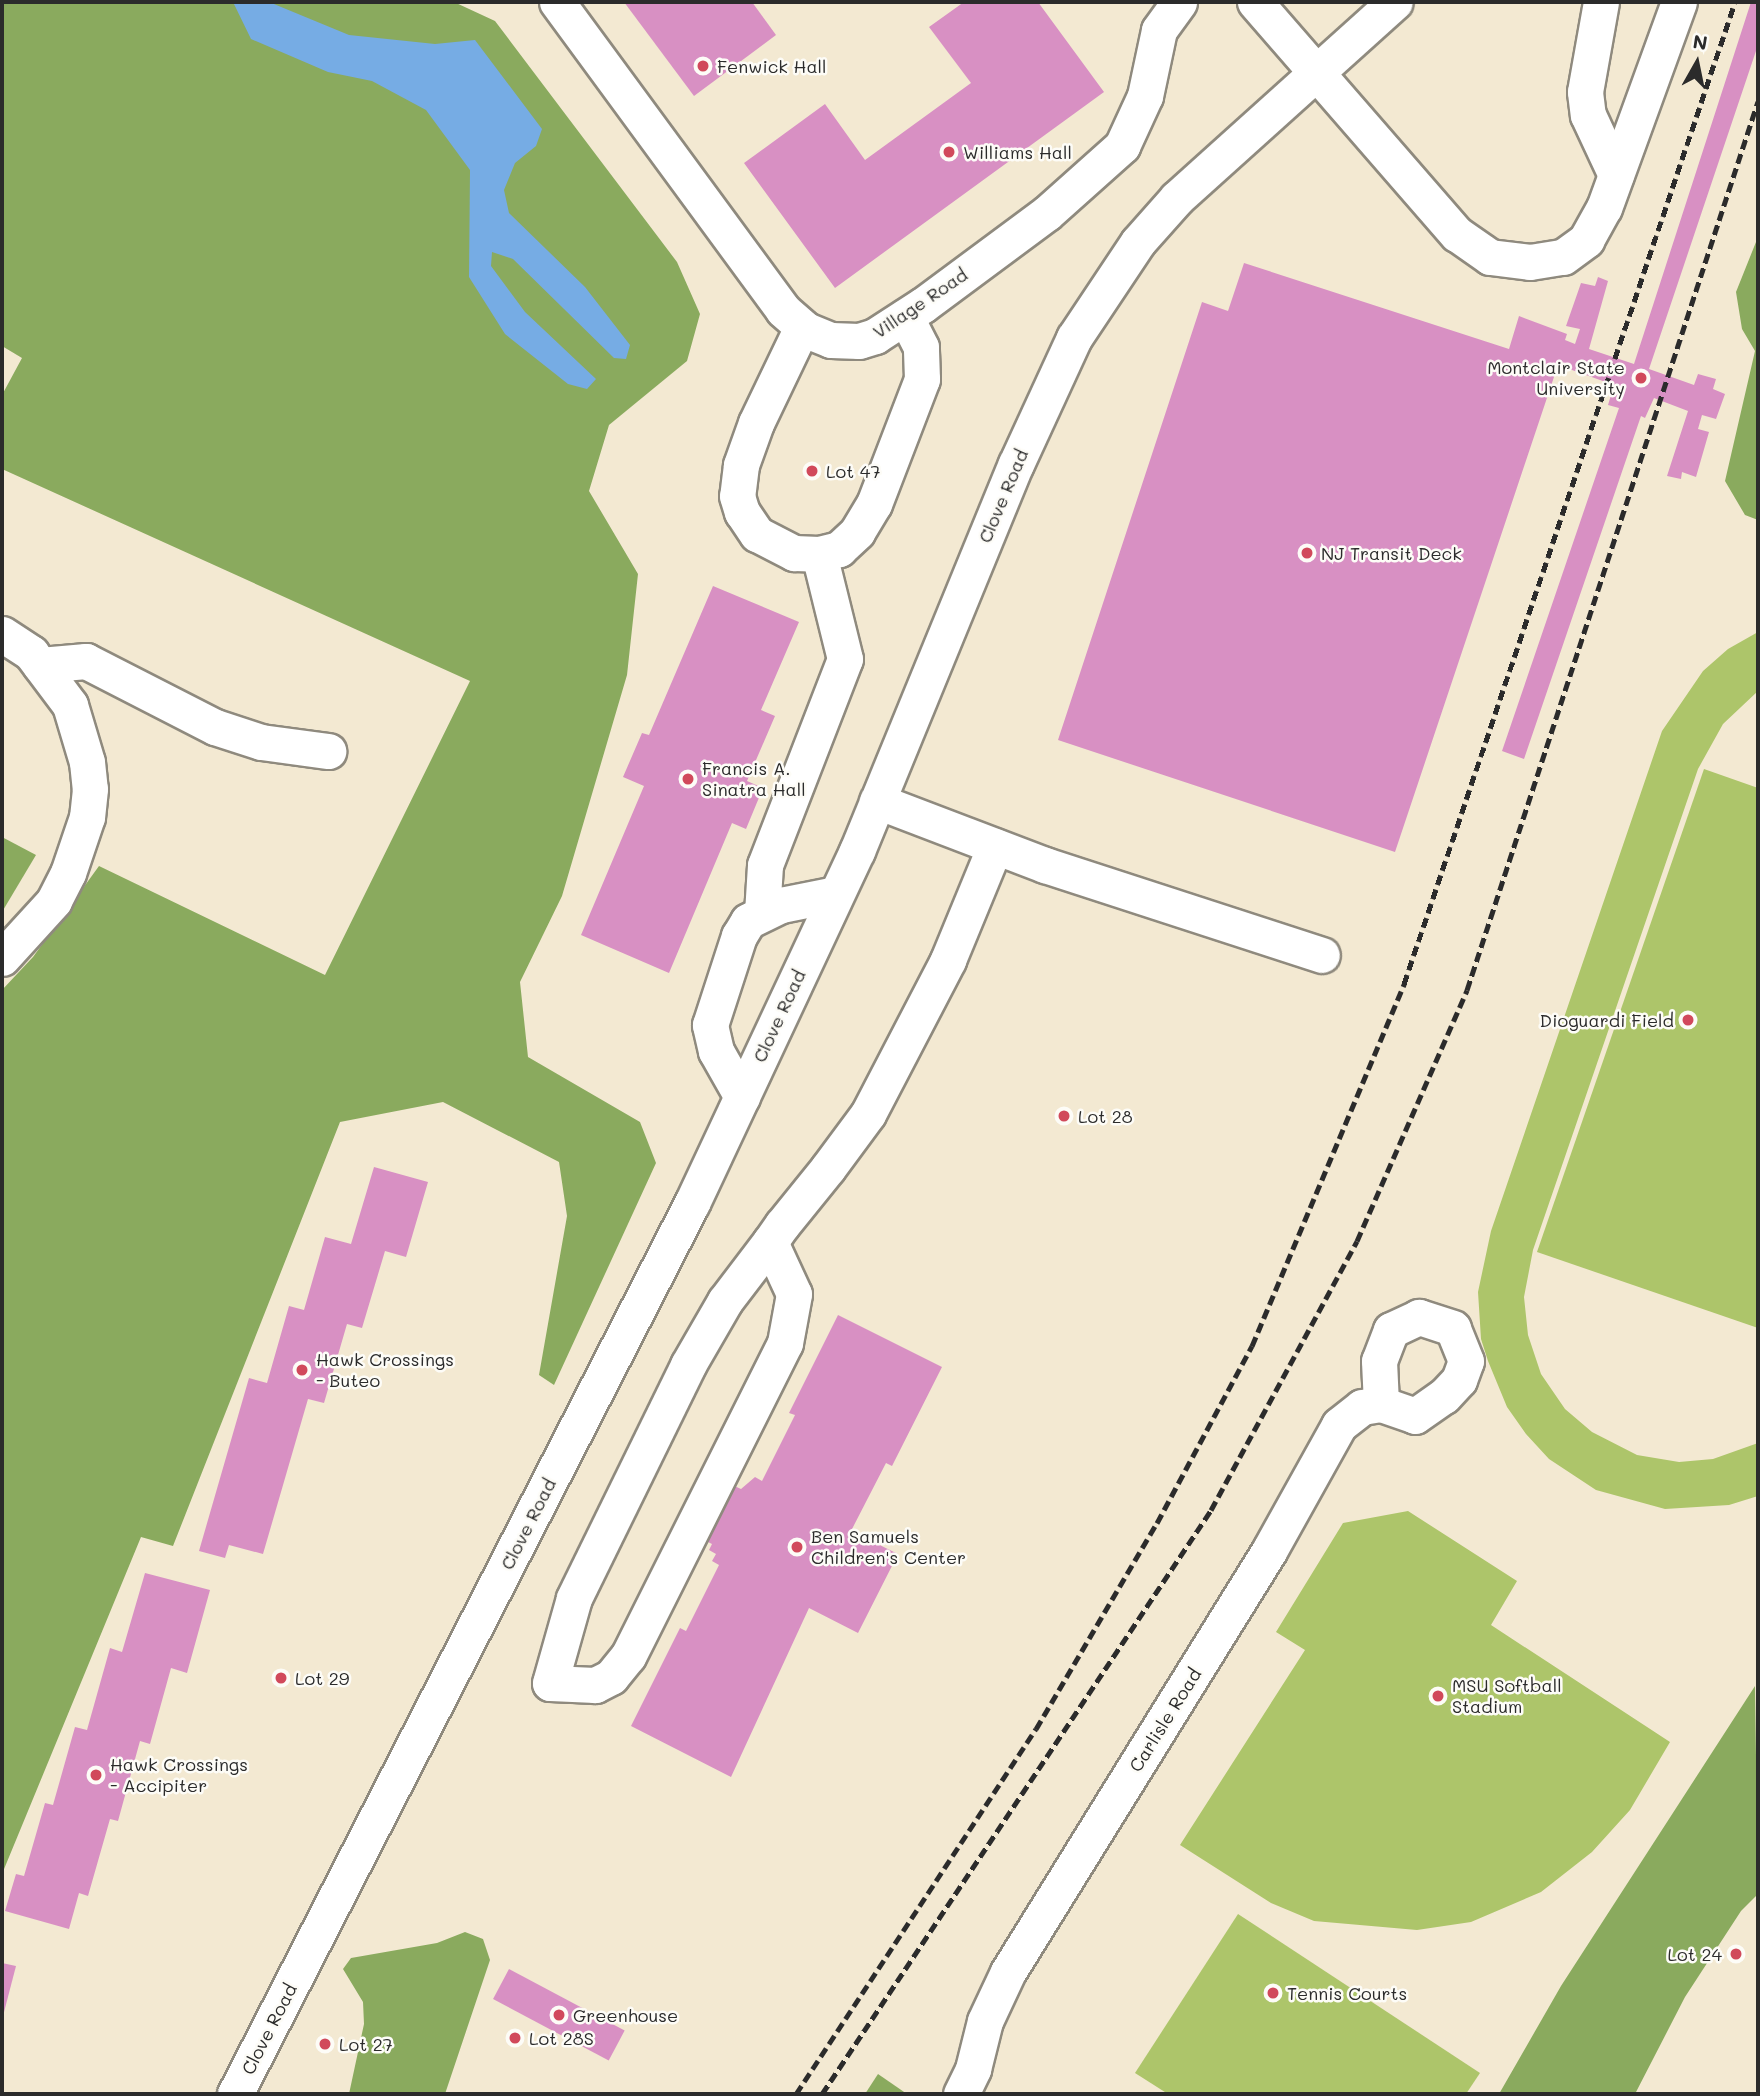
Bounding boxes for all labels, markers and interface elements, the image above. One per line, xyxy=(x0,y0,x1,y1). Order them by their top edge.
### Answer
north arrow xyxy=(1662,28,1732,98)
text: N xyxy=(1691,28,1709,55)
place label: Fenwick Hall xyxy=(717,55,827,77)
marker: Fenwick Hall xyxy=(695,58,711,74)
place label: Williams Hall xyxy=(963,141,1072,163)
marker: Williams Hall xyxy=(941,144,957,160)
street label: Village Road xyxy=(869,263,971,343)
place label: Montclair State University xyxy=(1487,357,1625,400)
marker: Montclair State University xyxy=(1631,368,1651,388)
street label: Clove Road xyxy=(974,446,1032,546)
place label: Lot 47 xyxy=(826,460,880,482)
marker: Lot 47 xyxy=(804,463,820,479)
place label: NJ Transit Deck xyxy=(1321,542,1462,564)
marker: NJ Transit Deck xyxy=(1299,545,1315,561)
place label: Francis A. Sinatra Hall xyxy=(702,758,806,800)
marker: Francis A. Sinatra Hall xyxy=(680,771,696,787)
street label: Clove Road xyxy=(748,966,810,1066)
place label: Dioguardi Field xyxy=(1540,1009,1674,1031)
marker: Dioguardi Field xyxy=(1680,1012,1696,1028)
place label: Lot 28 xyxy=(1078,1105,1133,1127)
marker: Lot 28 xyxy=(1056,1108,1072,1124)
place label: Hawk Crossings - Buteo xyxy=(316,1349,454,1392)
marker: Hawk Crossings - Buteo xyxy=(294,1362,310,1378)
street label: Clove Road xyxy=(496,1475,560,1573)
place label: Ben Samuels Children's Center xyxy=(811,1526,966,1568)
marker: Ben Samuels Children's Center xyxy=(789,1539,805,1555)
street label: Carlisle Road xyxy=(1125,1664,1205,1776)
place label: Lot 29 xyxy=(295,1667,349,1689)
marker: Lot 29 xyxy=(273,1670,289,1686)
place label: MSU Softball Stadium xyxy=(1452,1675,1562,1718)
marker: MSU Softball Stadium xyxy=(1430,1688,1446,1704)
place label: Hawk Crossings - Accipiter xyxy=(110,1754,248,1796)
marker: Hawk Crossings - Accipiter xyxy=(88,1767,104,1783)
place label: Lot 24 xyxy=(1668,1943,1722,1965)
marker: Lot 24 xyxy=(1728,1946,1744,1962)
street label: Clove Road xyxy=(237,1980,301,2078)
place label: Tennis Courts xyxy=(1287,1982,1407,2004)
marker: Tennis Courts xyxy=(1265,1985,1281,2001)
place label: Greenhouse xyxy=(573,2004,678,2026)
marker: Greenhouse xyxy=(551,2007,567,2023)
place label: Lot 28S xyxy=(529,2027,594,2049)
marker: Lot 28S xyxy=(507,2030,523,2046)
place label: Lot 27 xyxy=(339,2033,393,2055)
marker: Lot 27 xyxy=(317,2036,333,2052)

